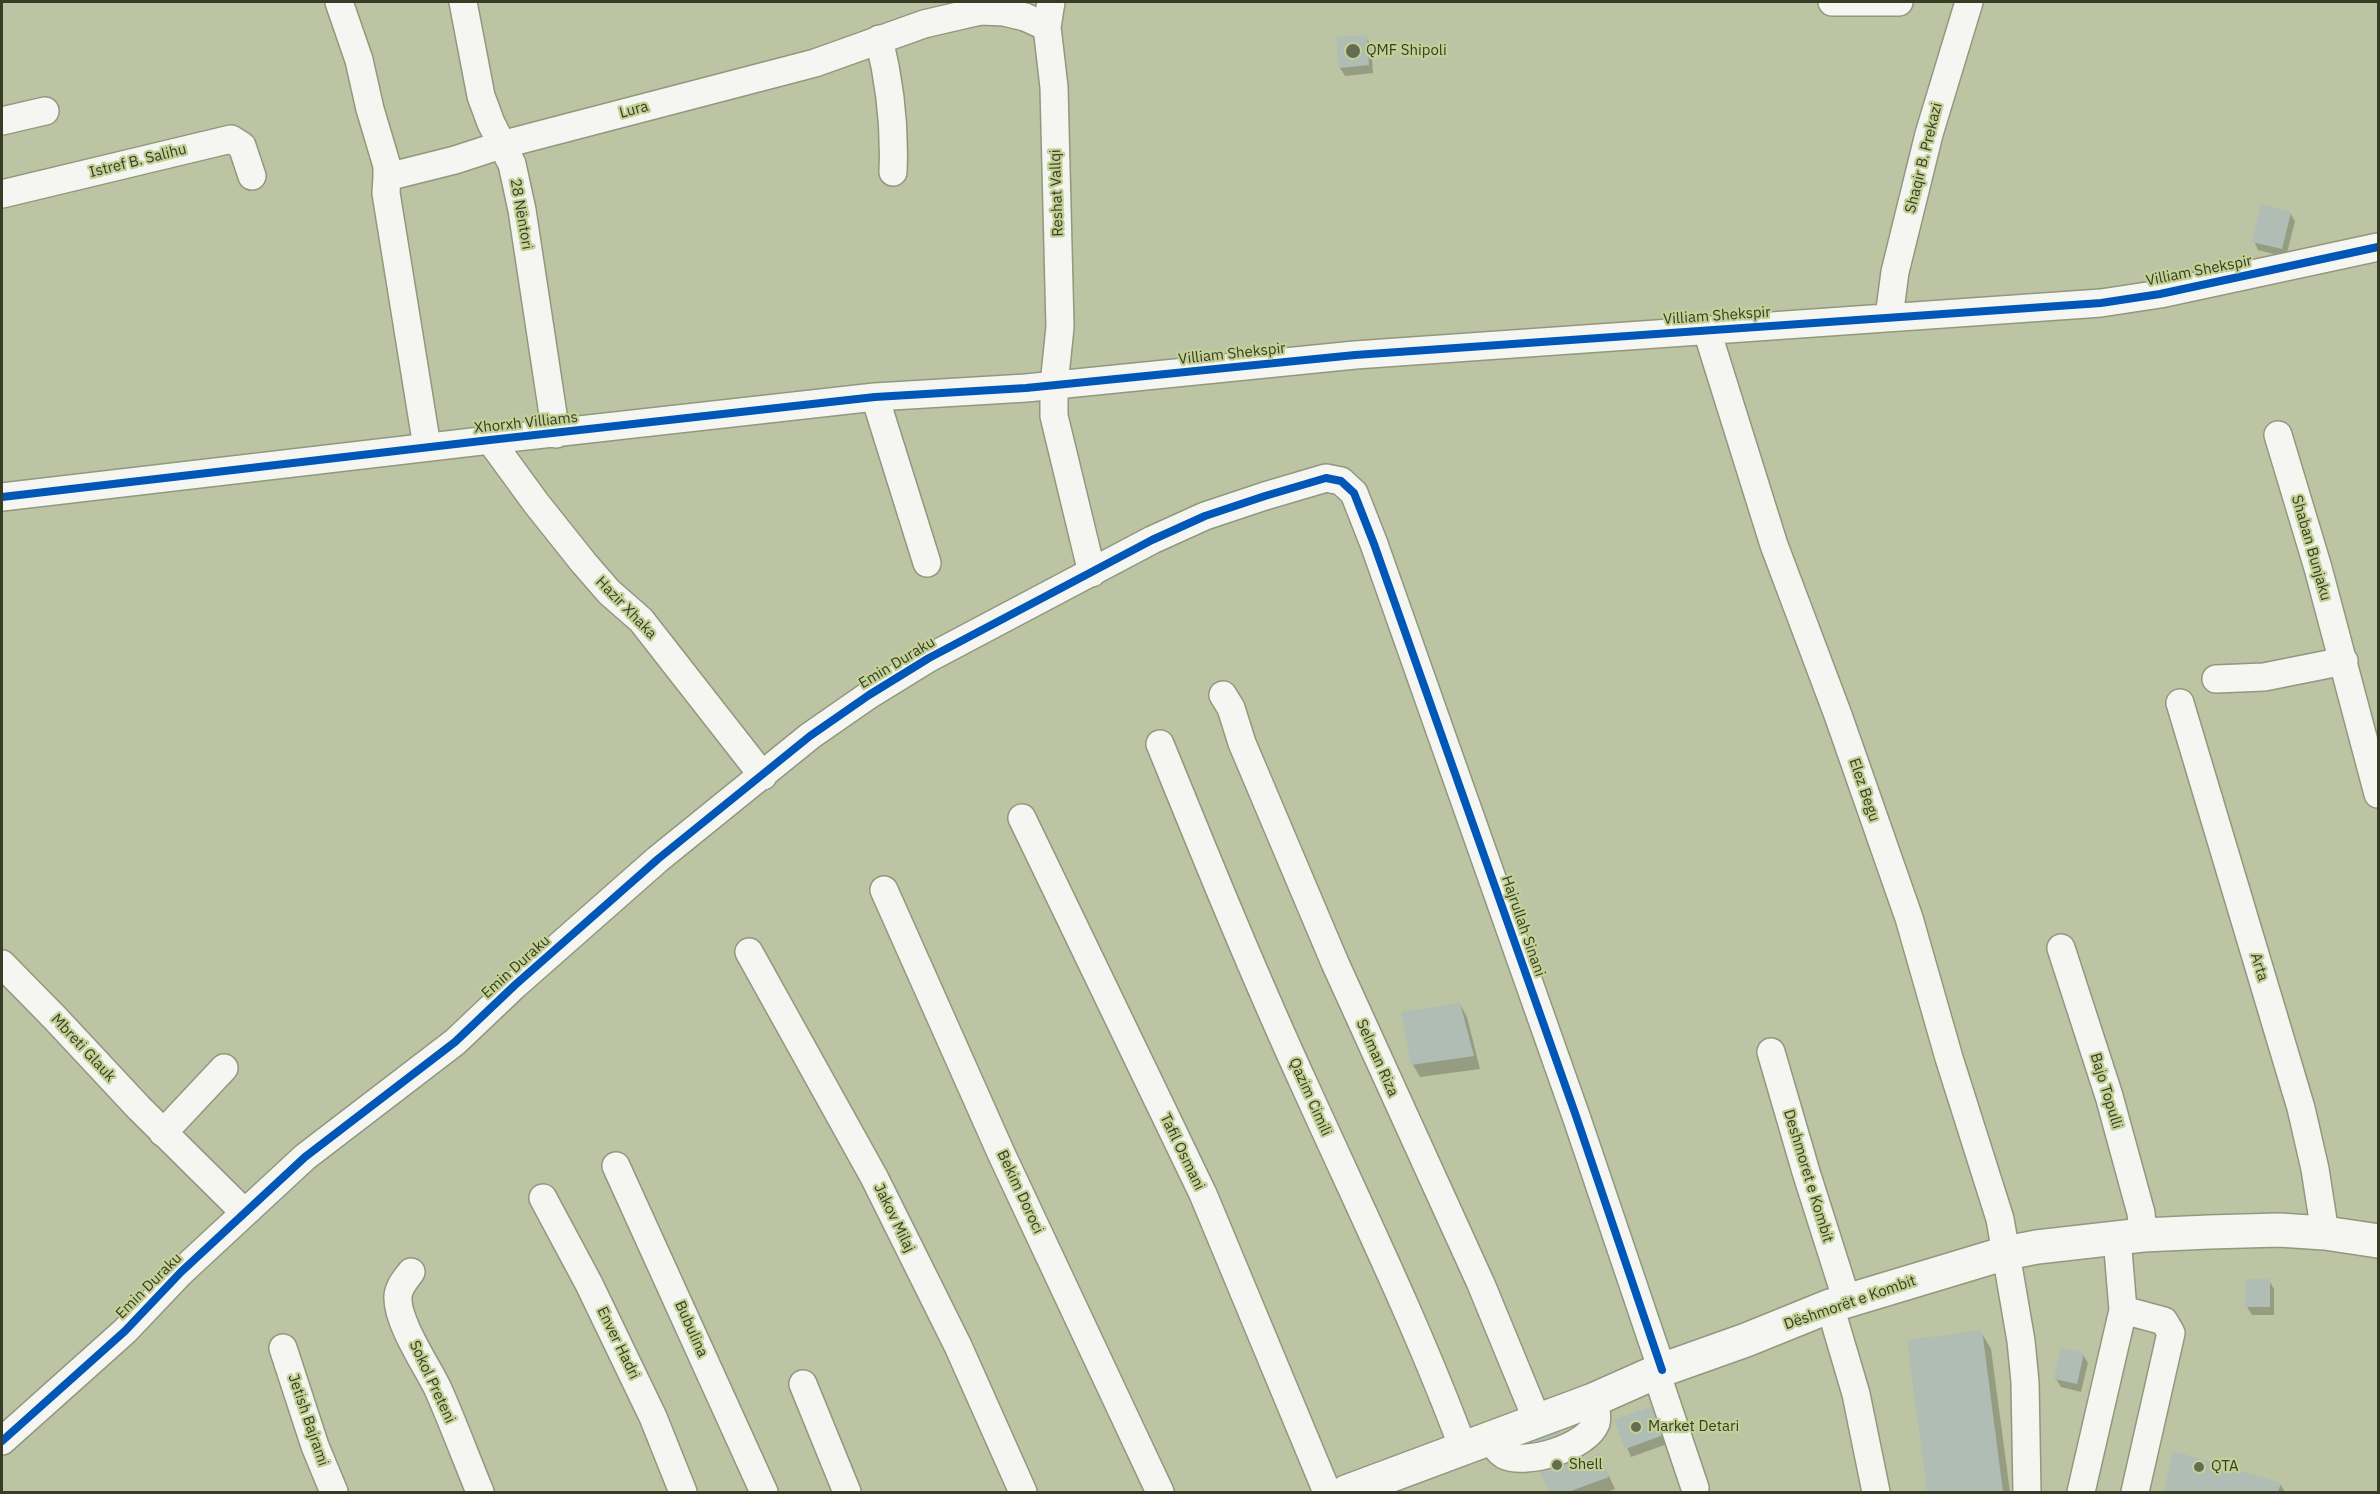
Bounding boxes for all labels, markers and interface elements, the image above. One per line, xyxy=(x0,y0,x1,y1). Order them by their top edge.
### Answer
marker: QMF Shipoli xyxy=(1344,42,1362,60)
place label: QMF Shipoli xyxy=(1366,42,1447,60)
street label: Lura xyxy=(618,98,650,122)
street label: Shaqir B. Prekazi xyxy=(1902,101,1946,215)
street label: Istref B. Salihu xyxy=(88,140,188,182)
street label: Reshat Vallqi xyxy=(1046,149,1068,237)
street label: 28 Nëntori xyxy=(506,177,536,251)
street label: Villiam Shekspir xyxy=(2144,252,2254,290)
street label: Villiam Shekspir xyxy=(1663,303,1771,329)
street label: Villiam Shekspir xyxy=(1177,339,1287,369)
street label: Xhorxh Villiams xyxy=(473,409,579,437)
street label: Shaban Bunjaku xyxy=(2287,493,2335,603)
street label: Hazir Xhaka xyxy=(592,573,660,643)
street label: Emin Duraku xyxy=(856,633,938,693)
street label: Elez Begu xyxy=(1845,756,1883,824)
street label: Hajrullah Sinani xyxy=(1497,873,1549,979)
street label: Emin Duraku xyxy=(478,932,554,1002)
street label: Arta xyxy=(2246,951,2272,983)
street label: Mbreti Glauk xyxy=(47,1010,119,1086)
street label: Selman Riza xyxy=(1352,1017,1402,1099)
street label: Bajo Topulli xyxy=(2086,1051,2126,1131)
street label: Qazim Cimili xyxy=(1285,1055,1335,1139)
street label: Deshmoret e Kombit xyxy=(1779,1107,1837,1245)
street label: Tafil Osmani xyxy=(1156,1111,1208,1193)
street label: Bekim Doroci xyxy=(993,1147,1047,1237)
street label: Jakov Milaj xyxy=(870,1181,918,1255)
street label: Emin Duraku xyxy=(112,1249,186,1323)
street label: Dëshmorët e Kombit xyxy=(1782,1272,1918,1334)
street label: Bubulina xyxy=(671,1298,711,1360)
street label: Enver Hadri xyxy=(593,1304,643,1382)
street label: Sokol Preteni xyxy=(405,1338,459,1426)
street label: Jetish Bajrami xyxy=(284,1372,332,1468)
place label: Market Detari xyxy=(1648,1418,1739,1436)
marker: Market Detari xyxy=(1629,1420,1643,1434)
place label: Shell xyxy=(1569,1456,1603,1474)
marker: Shell xyxy=(1550,1458,1564,1472)
place label: QTA xyxy=(2211,1458,2239,1476)
marker: QTA xyxy=(2192,1460,2206,1474)

